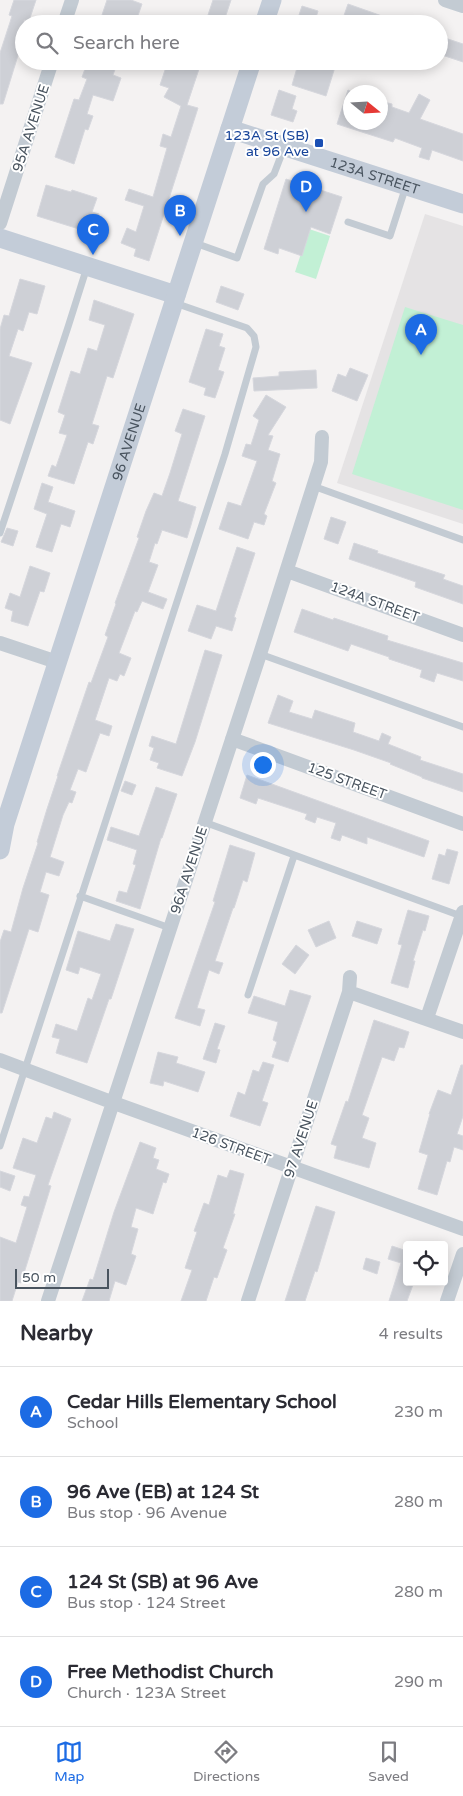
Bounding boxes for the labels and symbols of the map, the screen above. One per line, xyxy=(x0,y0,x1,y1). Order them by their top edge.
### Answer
street label: 95A AVENUE xyxy=(9,82,53,174)
north arrow xyxy=(343,85,388,130)
place label: 123A St (SB) at 96 Ave xyxy=(224,127,309,160)
marker: 123A St (SB) at 96 Ave xyxy=(313,137,325,149)
street label: 123A STREET xyxy=(328,153,422,198)
pin: D xyxy=(290,171,322,212)
pin: B xyxy=(164,195,196,236)
pin: C xyxy=(77,214,109,255)
pin: A xyxy=(405,314,437,355)
street label: 96 AVENUE xyxy=(108,401,149,483)
street label: 124A STREET xyxy=(328,578,422,626)
your location xyxy=(250,752,276,778)
street label: 125 STREET xyxy=(305,759,389,803)
street label: 96A AVENUE xyxy=(167,824,211,916)
street label: 97 AVENUE xyxy=(280,1098,322,1180)
street label: 126 STREET xyxy=(189,1124,273,1168)
scale bar xyxy=(15,1266,109,1289)

